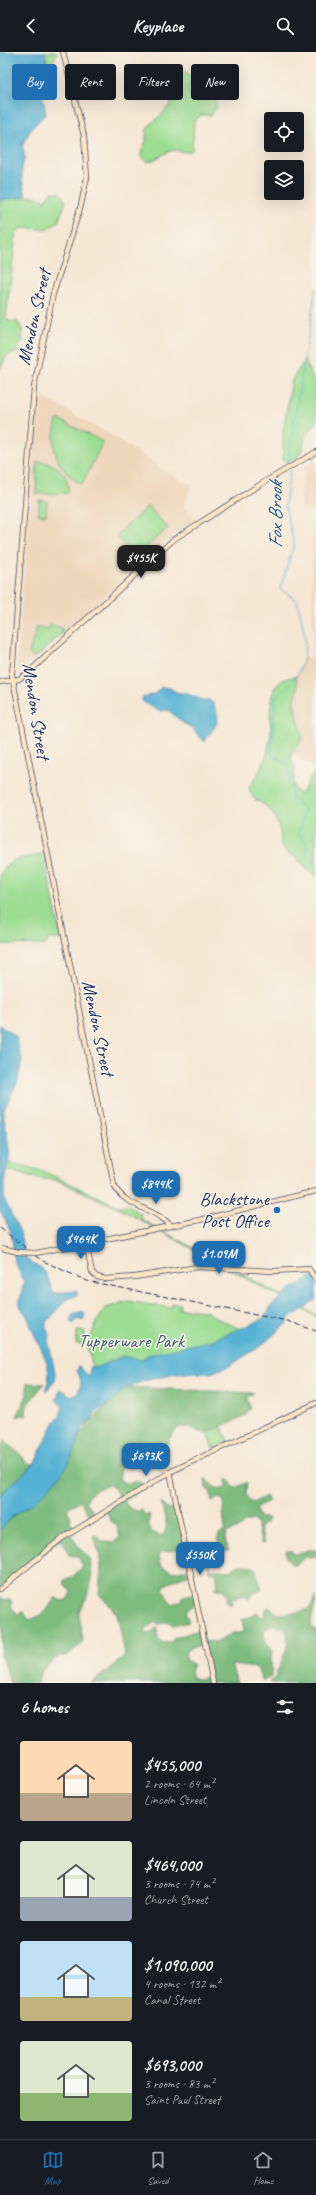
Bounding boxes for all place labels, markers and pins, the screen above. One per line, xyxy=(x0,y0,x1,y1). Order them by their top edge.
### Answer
pin: $455K xyxy=(113,545,169,579)
pin: $844K xyxy=(128,1171,184,1205)
place label: Blackstone Post Office xyxy=(200,1187,271,1233)
marker: Blackstone Post Office xyxy=(272,1205,282,1215)
pin: $464K xyxy=(53,1226,109,1260)
pin: $1.09M xyxy=(186,1241,252,1275)
pin: $693K xyxy=(118,1443,174,1477)
pin: $550K xyxy=(172,1542,228,1576)

